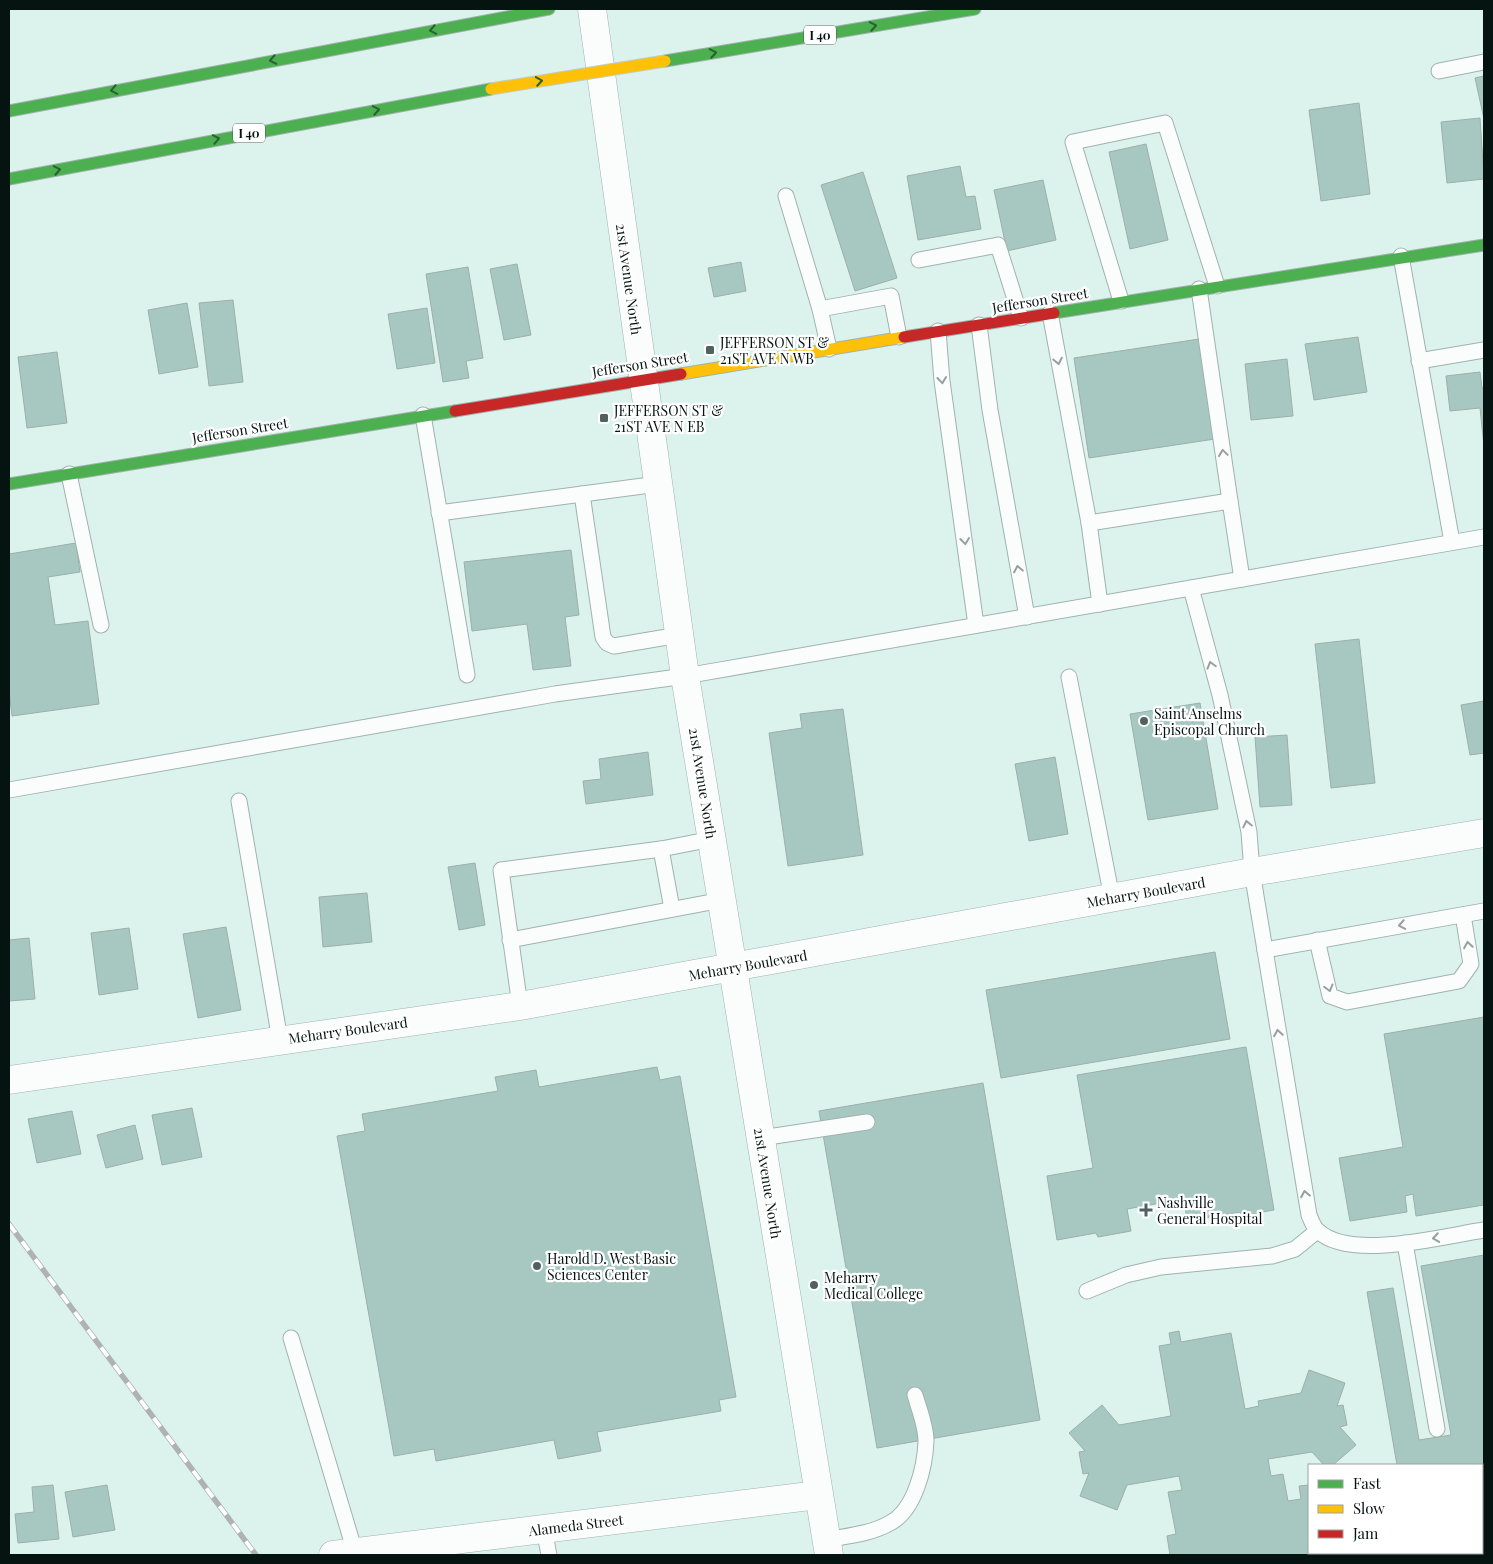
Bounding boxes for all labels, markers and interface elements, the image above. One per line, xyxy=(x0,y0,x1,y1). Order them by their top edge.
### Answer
one-way arrow xyxy=(869,21,877,31)
one-way arrow xyxy=(429,25,437,35)
road number: I 40 xyxy=(804,26,836,44)
one-way arrow xyxy=(708,48,717,58)
one-way arrow xyxy=(269,54,278,65)
one-way arrow xyxy=(534,77,543,87)
one-way arrow xyxy=(109,84,118,94)
one-way arrow xyxy=(372,106,380,116)
road number: I 40 xyxy=(233,124,265,142)
one-way arrow xyxy=(212,135,221,145)
one-way arrow xyxy=(52,165,61,176)
street label: 21st Avenue North xyxy=(612,222,646,337)
street label: Jefferson Street xyxy=(990,283,1090,317)
place label: JEFFERSON ST & 21ST AVE N WB xyxy=(719,333,829,368)
marker: JEFFERSON ST & 21ST AVE N WB xyxy=(704,344,716,356)
street label: Jefferson Street xyxy=(590,347,690,381)
one-way arrow xyxy=(1053,357,1063,366)
one-way arrow xyxy=(936,376,947,384)
place label: JEFFERSON ST & 21ST AVE N EB xyxy=(613,401,723,436)
marker: JEFFERSON ST & 21ST AVE N EB xyxy=(598,412,610,424)
street label: Jefferson Street xyxy=(190,413,290,447)
one-way arrow xyxy=(1218,448,1229,456)
one-way arrow xyxy=(959,537,970,545)
one-way arrow xyxy=(1013,564,1024,573)
one-way arrow xyxy=(1207,662,1217,670)
place label: Saint Anselms Episcopal Church xyxy=(1154,704,1266,739)
marker: Saint Anselms Episcopal Church xyxy=(1138,715,1150,727)
street label: 21st Avenue North xyxy=(685,726,721,841)
one-way arrow xyxy=(1242,819,1253,828)
street label: Meharry Boulevard xyxy=(1085,872,1207,912)
one-way arrow xyxy=(1397,920,1406,930)
one-way arrow xyxy=(1464,941,1474,950)
street label: Meharry Boulevard xyxy=(687,945,809,985)
one-way arrow xyxy=(1323,983,1333,991)
street label: Meharry Boulevard xyxy=(287,1012,409,1048)
one-way arrow xyxy=(1274,1029,1284,1038)
street label: 21st Avenue North xyxy=(750,1126,786,1241)
one-way arrow xyxy=(1300,1189,1310,1198)
place label: Nashville General Hospital xyxy=(1157,1193,1263,1228)
marker: Nashville General Hospital xyxy=(1139,1203,1153,1217)
one-way arrow xyxy=(1432,1232,1440,1242)
place label: Harold D. West Basic Sciences Center xyxy=(547,1249,676,1284)
marker: Harold D. West Basic Sciences Center xyxy=(531,1260,543,1272)
place label: Meharry Medical College xyxy=(824,1268,923,1303)
marker: Meharry Medical College xyxy=(808,1279,820,1291)
legend xyxy=(1308,1464,1483,1554)
text: Fast xyxy=(1353,1473,1382,1493)
text: Slow xyxy=(1353,1498,1385,1518)
street label: Alameda Street xyxy=(527,1510,626,1540)
text: Jam xyxy=(1352,1523,1379,1543)

